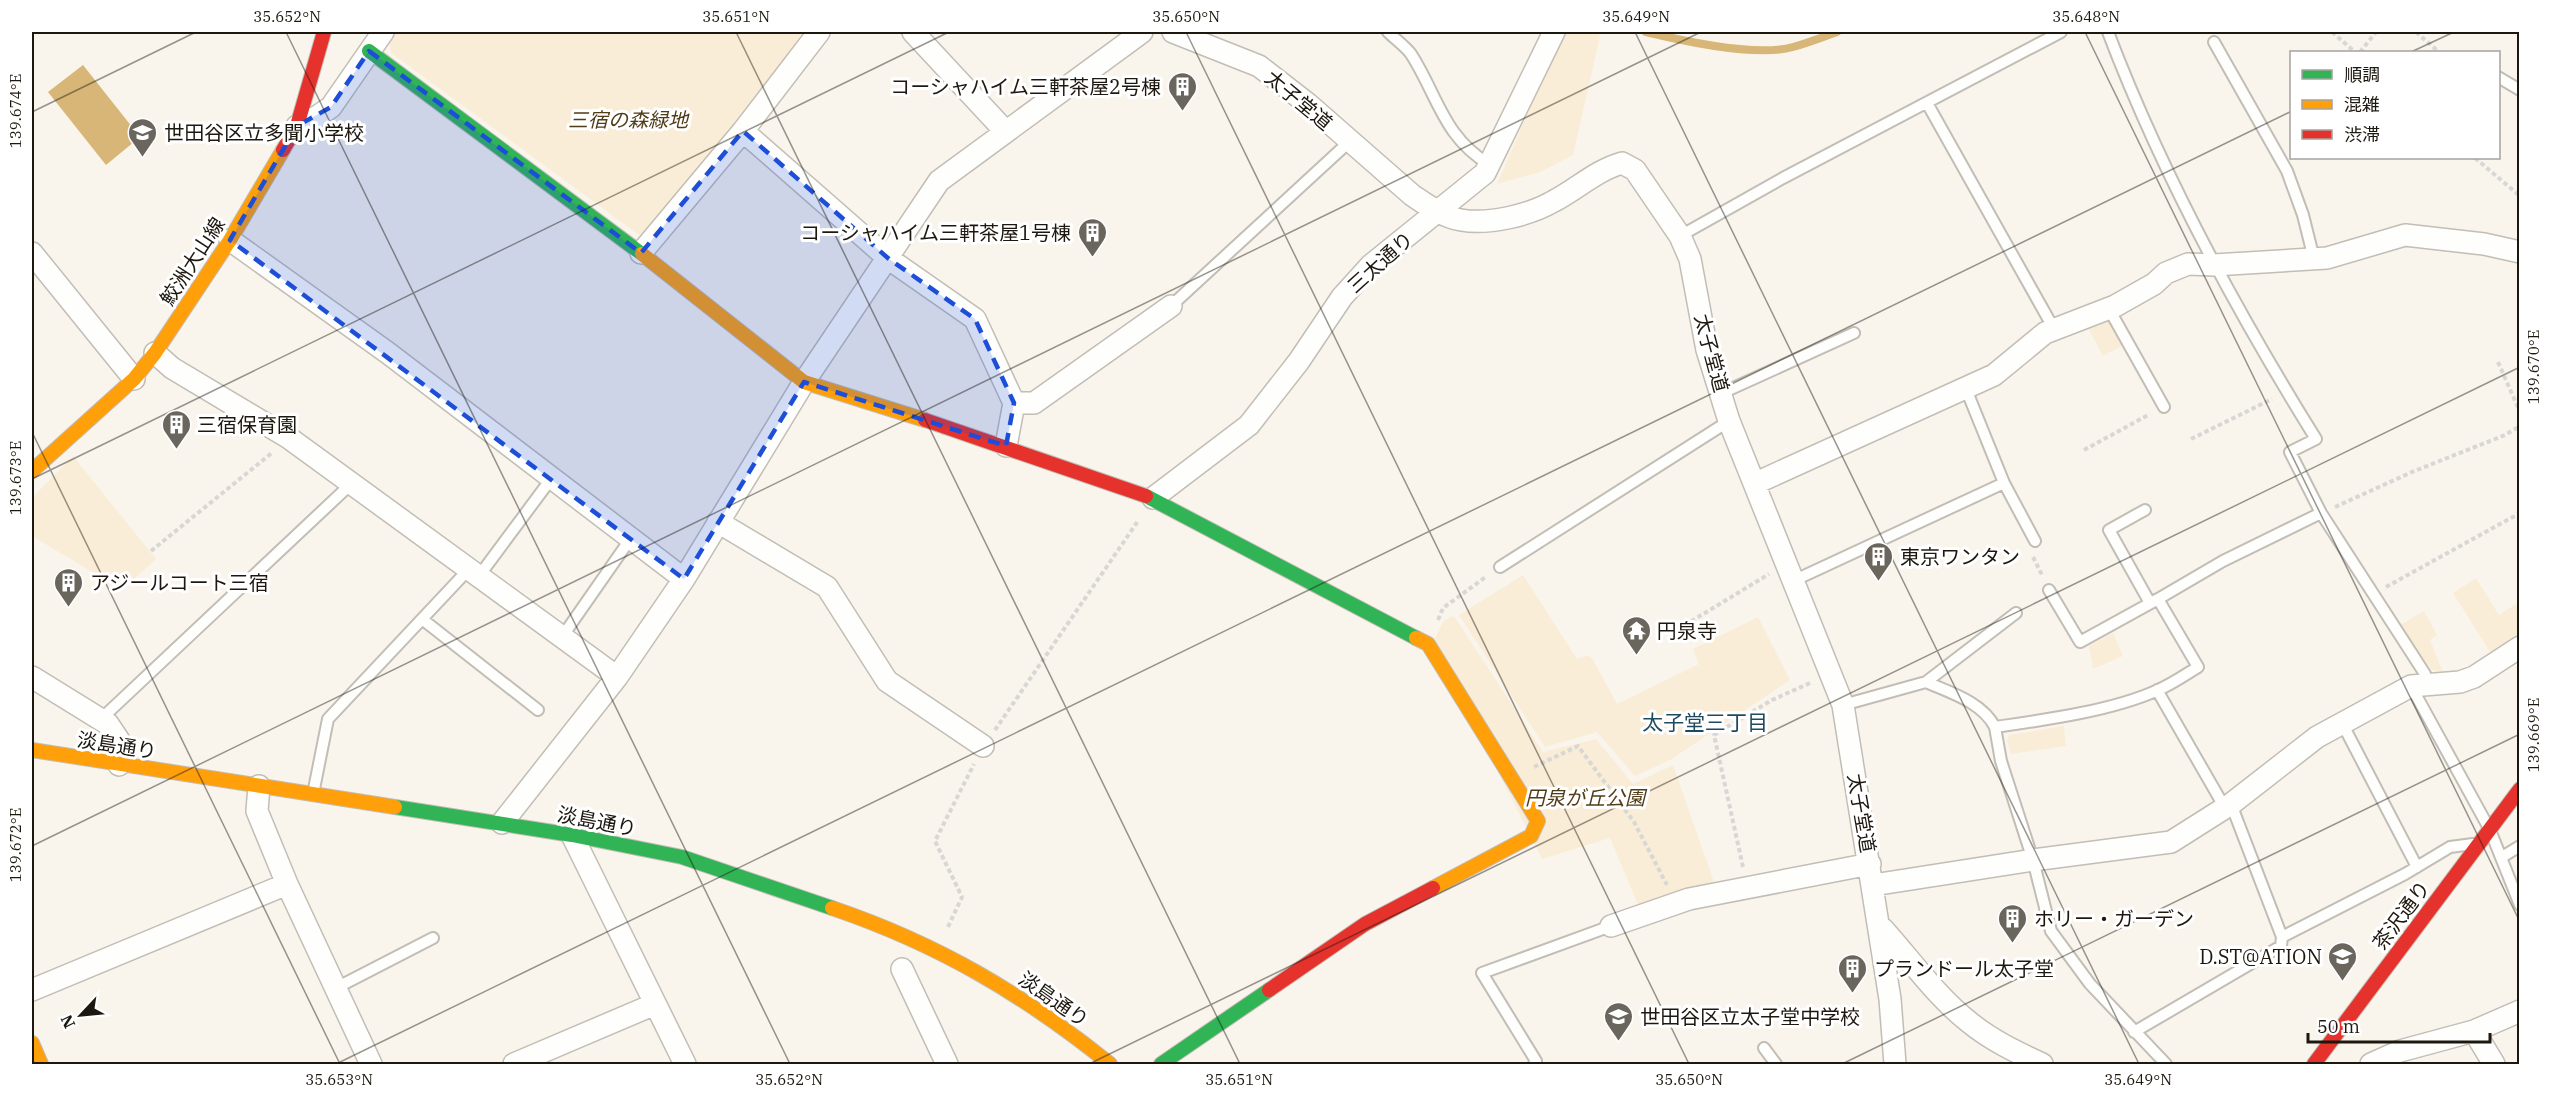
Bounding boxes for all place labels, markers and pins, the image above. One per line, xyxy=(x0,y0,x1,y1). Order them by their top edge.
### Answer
building icon: コーシャハイム三軒茶屋2号棟 xyxy=(1166,70,1198,112)
place label: コーシャハイム三軒茶屋2号棟 xyxy=(890,73,1161,100)
school or university icon: 世田谷区立多聞小学校 xyxy=(127,116,159,158)
place label: 世田谷区立多聞小学校 xyxy=(164,119,364,146)
building icon: コーシャハイム三軒茶屋1号棟 xyxy=(1076,216,1108,258)
place label: コーシャハイム三軒茶屋1号棟 xyxy=(800,219,1071,246)
building icon: 三宿保育園 xyxy=(160,408,192,450)
place label: 三宿保育園 xyxy=(197,411,297,438)
building icon: 東京ワンタン xyxy=(1863,540,1895,582)
place label: 東京ワンタン xyxy=(1900,543,2020,570)
building icon: アジールコート三宿 xyxy=(53,566,85,608)
place label: アジールコート三宿 xyxy=(90,569,269,596)
temple icon: 円泉寺 xyxy=(1620,614,1652,656)
place label: 円泉寺 xyxy=(1657,617,1717,644)
building icon: ホリー・ガーデン xyxy=(1997,902,2029,944)
place label: ホリー・ガーデン xyxy=(2034,905,2194,932)
school or university icon: D.ST@ATION xyxy=(2327,940,2359,982)
place label: D.ST@ATION xyxy=(2199,943,2322,970)
building icon: プランドール太子堂 xyxy=(1837,952,1869,994)
place label: プランドール太子堂 xyxy=(1874,955,2054,982)
school or university icon: 世田谷区立太子堂中学校 xyxy=(1603,1000,1635,1042)
place label: 世田谷区立太子堂中学校 xyxy=(1640,1003,1860,1030)

